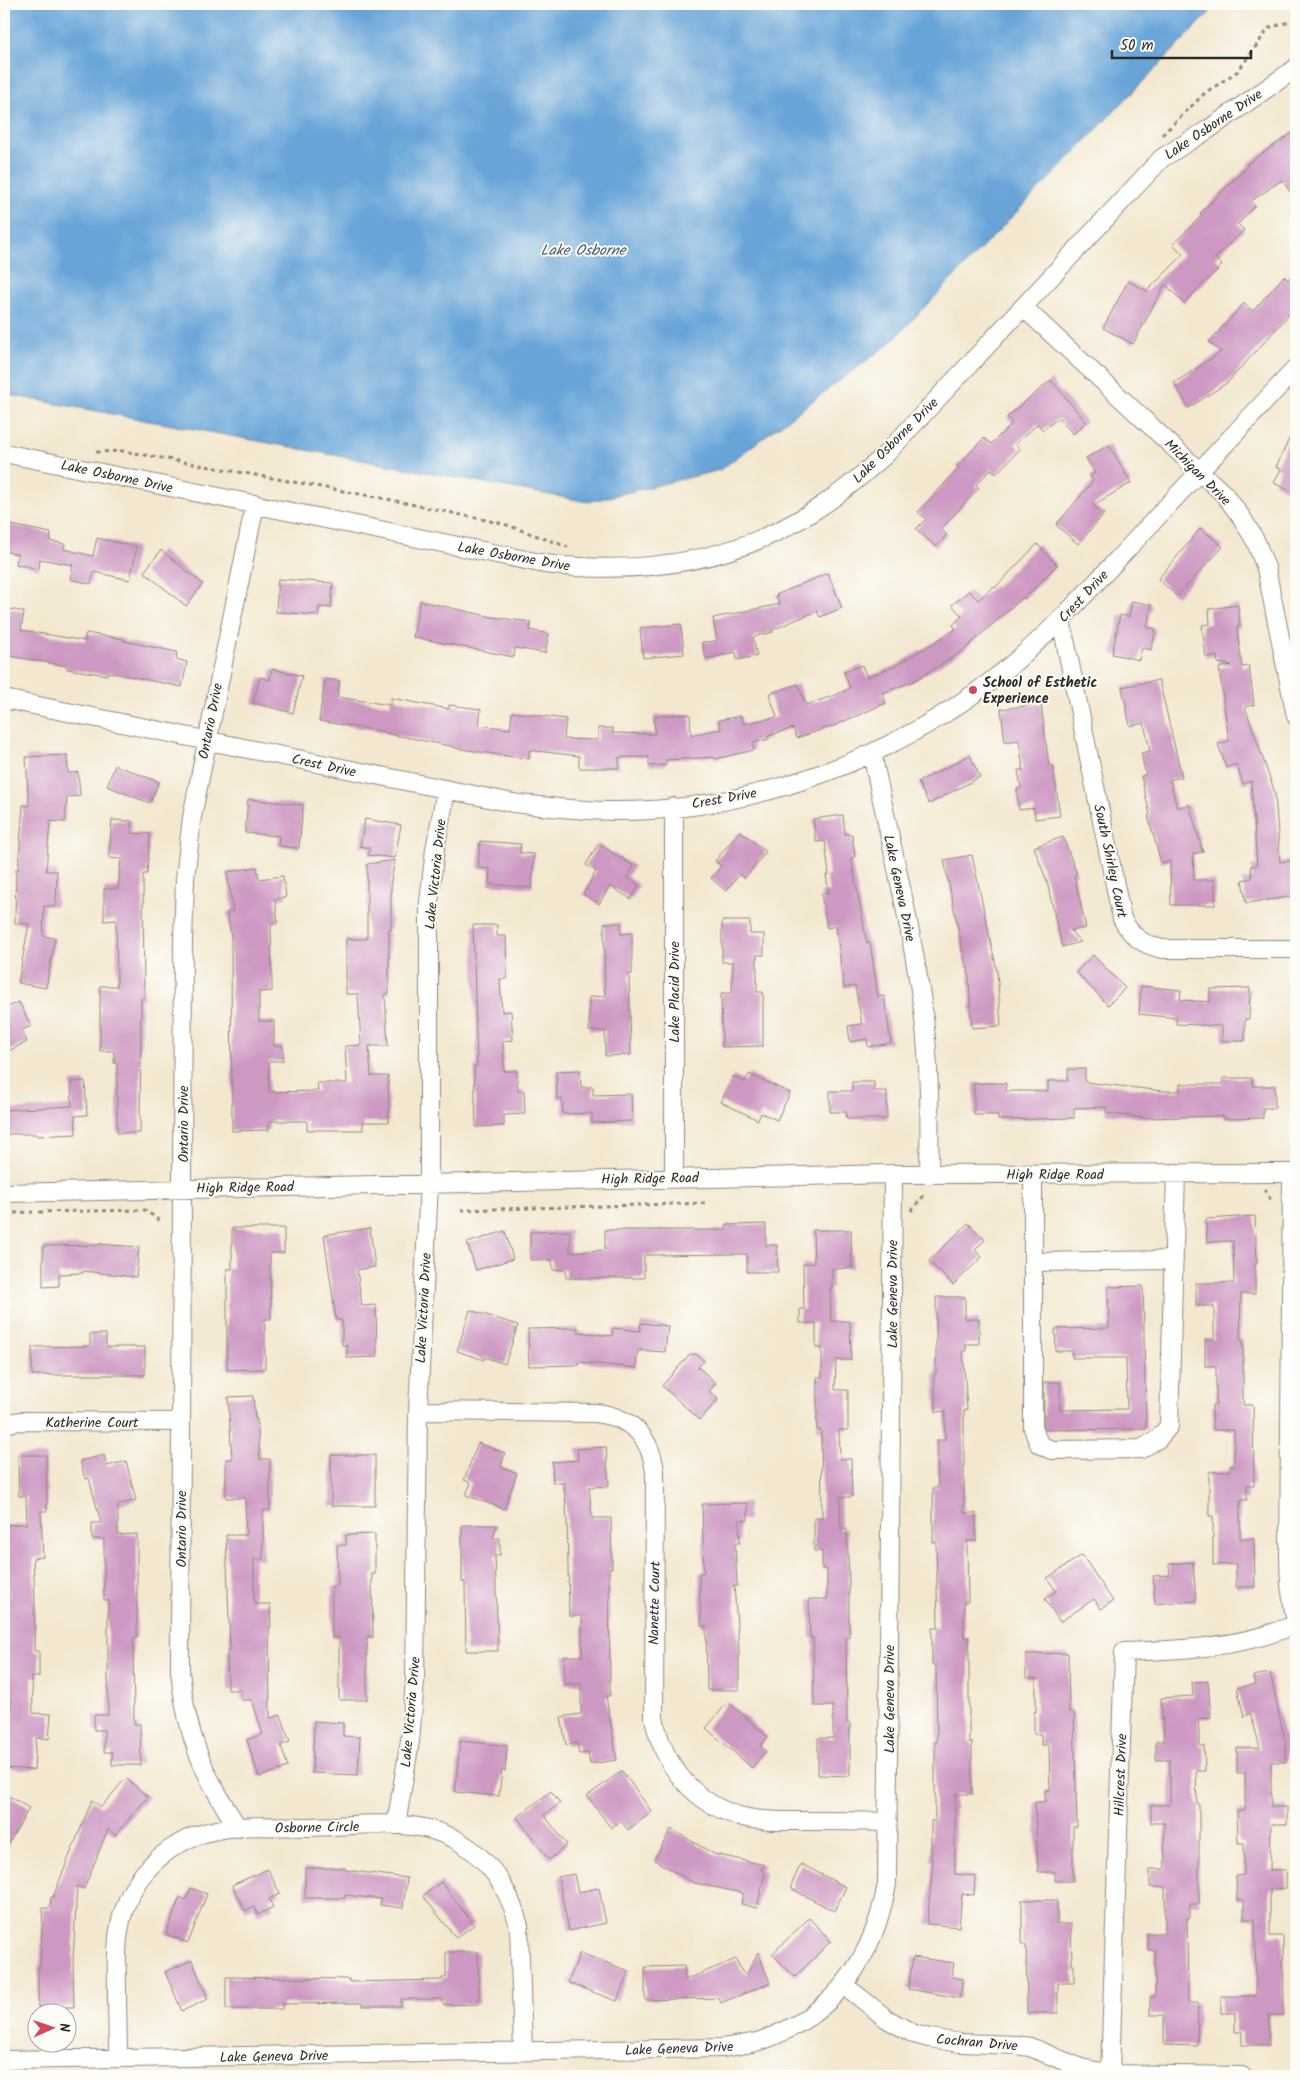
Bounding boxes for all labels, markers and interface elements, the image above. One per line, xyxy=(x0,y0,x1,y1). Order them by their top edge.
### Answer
scale bar xyxy=(1112,28,1251,60)
text: 50 m xyxy=(1120,34,1154,58)
street label: Lake Osborne Drive xyxy=(1160,83,1268,166)
water label: Lake Osborne xyxy=(541,239,627,263)
street label: Lake Osborne Drive xyxy=(848,392,944,489)
street label: Michigan Drive xyxy=(1159,434,1236,512)
street label: Lake Osborne Drive xyxy=(59,454,176,500)
street label: Lake Osborne Drive xyxy=(456,536,573,578)
street label: Crest Drive xyxy=(1053,565,1115,628)
place label: School of Esthetic Experience xyxy=(983,672,1097,710)
street label: Ontario Drive xyxy=(193,681,229,761)
marker: School of Esthetic Experience xyxy=(967,684,979,696)
street label: Crest Drive xyxy=(289,748,359,784)
street label: Crest Drive xyxy=(690,782,759,816)
street label: South Shirley Court xyxy=(1087,802,1133,920)
street label: Lake Victoria Drive xyxy=(419,817,453,930)
street label: Lake Geneva Drive xyxy=(877,833,921,944)
street label: Lake Placid Drive xyxy=(664,940,686,1043)
street label: Ontario Drive xyxy=(173,1085,195,1163)
street label: High Ridge Road xyxy=(1006,1164,1105,1186)
street label: High Ridge Road xyxy=(601,1167,700,1191)
street label: High Ridge Road xyxy=(196,1176,295,1200)
street label: Lake Geneva Drive xyxy=(882,1239,904,1348)
street label: Lake Victoria Drive xyxy=(410,1251,438,1364)
street label: Katherine Court xyxy=(46,1412,139,1434)
street label: Ontario Drive xyxy=(171,1490,193,1568)
street label: Nanette Court xyxy=(643,1560,667,1645)
street label: Lake Geneva Drive xyxy=(879,1644,901,1753)
street label: Lake Victoria Drive xyxy=(395,1655,427,1768)
street label: Hillcrest Drive xyxy=(1109,1733,1133,1817)
street label: Osborne Circle xyxy=(275,1816,360,1840)
north arrow xyxy=(28,2002,78,2052)
text: N xyxy=(53,2023,75,2033)
street label: Cochran Drive xyxy=(935,2028,1019,2058)
street label: Lake Geneva Drive xyxy=(624,2036,734,2062)
street label: Lake Geneva Drive xyxy=(220,2045,329,2069)

